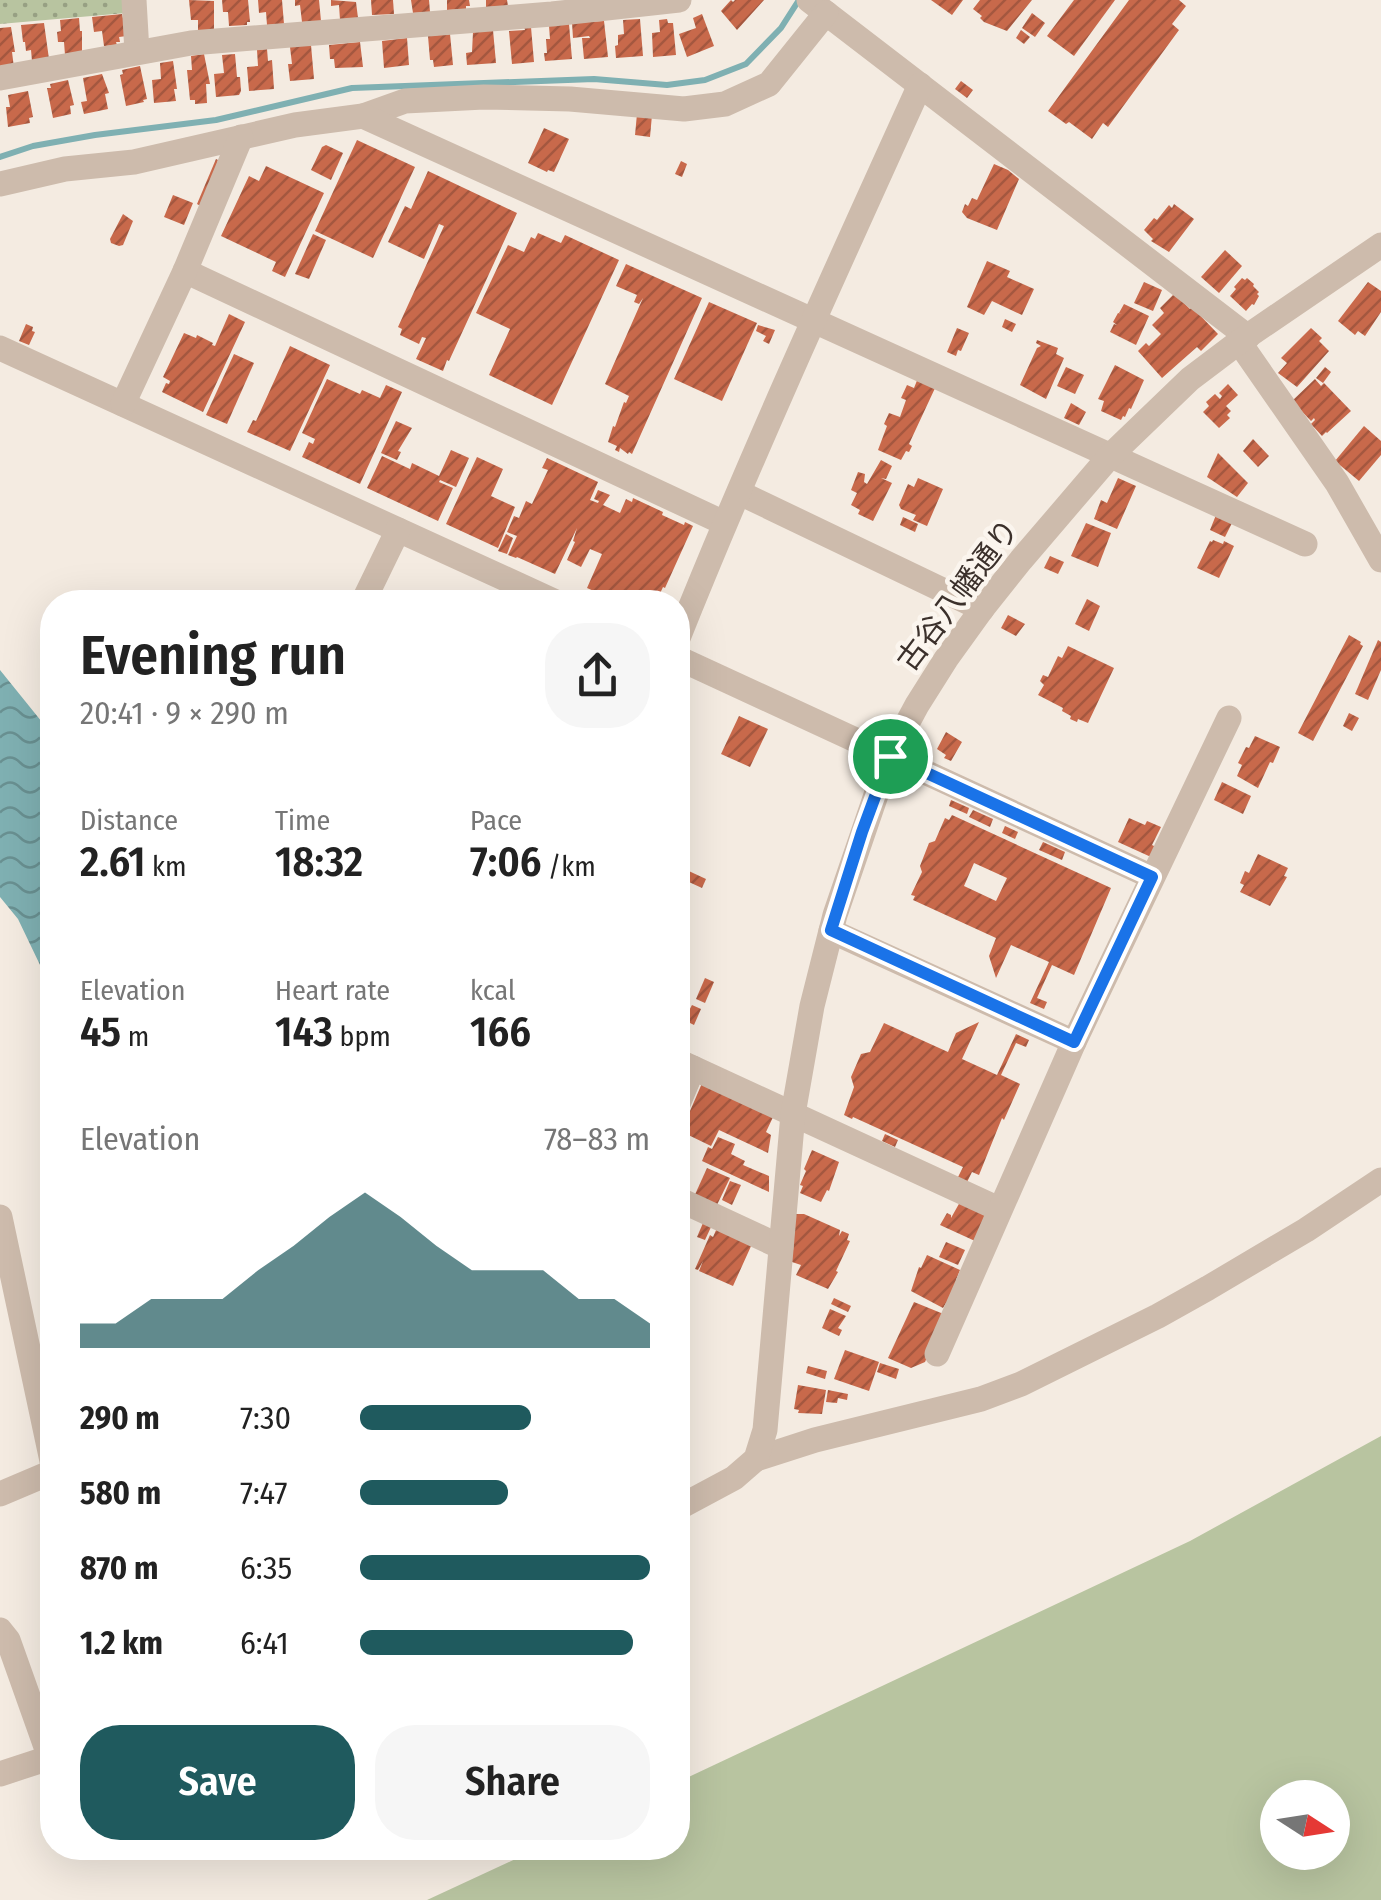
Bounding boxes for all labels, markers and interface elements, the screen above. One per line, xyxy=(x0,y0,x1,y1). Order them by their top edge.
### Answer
street label: 古谷八幡通り xyxy=(889,512,1027,678)
text: Evening run xyxy=(80,623,346,689)
button: share xyxy=(545,623,650,728)
text: 20:41 · 9 × 290 m xyxy=(80,694,289,732)
pin xyxy=(848,714,933,799)
icon: arrive xyxy=(863,729,918,784)
text: Distance xyxy=(80,804,178,837)
text: Time xyxy=(275,804,330,837)
text: Pace xyxy=(470,804,522,837)
text: 2.61 xyxy=(80,837,145,887)
text: 18:32 xyxy=(275,837,363,887)
text: 7:06 xyxy=(470,837,541,887)
text: km xyxy=(145,850,187,883)
text: /km xyxy=(541,850,596,883)
text: Elevation xyxy=(80,974,185,1007)
text: Heart rate xyxy=(275,974,390,1007)
text: kcal xyxy=(470,974,515,1007)
text: 45 xyxy=(80,1007,121,1057)
text: 143 xyxy=(275,1007,333,1057)
text: 166 xyxy=(470,1007,531,1057)
text: m xyxy=(121,1020,149,1053)
text: bpm xyxy=(333,1020,391,1053)
text: Elevation xyxy=(80,1120,200,1158)
text: 78–83 m xyxy=(544,1120,650,1158)
text: 290 m xyxy=(80,1399,160,1437)
text: 7:30 xyxy=(240,1399,291,1437)
text: 580 m xyxy=(80,1474,161,1512)
text: 7:47 xyxy=(240,1474,287,1512)
text: 870 m xyxy=(80,1549,158,1587)
text: 6:35 xyxy=(240,1549,292,1587)
text: 1.2 km xyxy=(80,1624,163,1662)
text: 6:41 xyxy=(240,1624,289,1662)
button: Save xyxy=(80,1725,355,1840)
button: Share xyxy=(375,1725,650,1840)
north arrow xyxy=(1260,1780,1350,1870)
map controls xyxy=(1260,1780,1350,1870)

